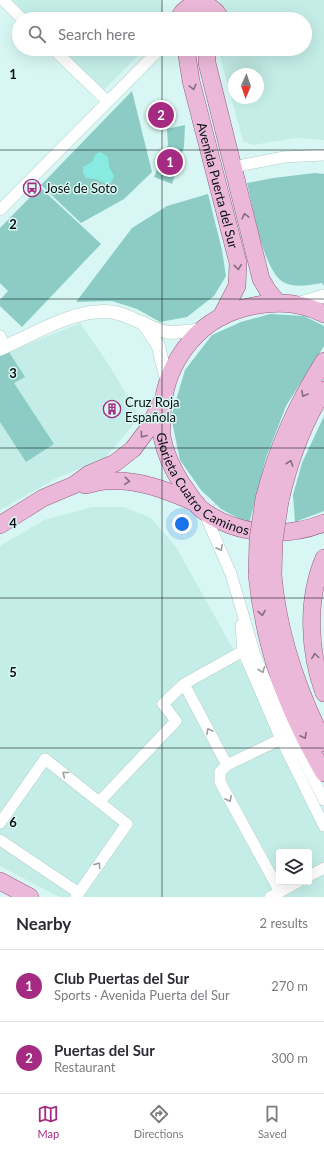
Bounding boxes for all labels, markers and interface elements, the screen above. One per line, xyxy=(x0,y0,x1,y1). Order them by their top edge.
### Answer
search box xyxy=(12,12,312,56)
icon: search xyxy=(26,23,48,45)
text: Search here xyxy=(58,25,135,43)
text: 1 xyxy=(9,66,17,82)
north arrow xyxy=(228,68,264,104)
one-way arrow xyxy=(188,83,197,90)
pin: 2 xyxy=(148,100,174,130)
street label: Avenida Puerta del Sur xyxy=(194,120,242,250)
pin: 1 xyxy=(157,147,183,177)
bus stop icon: José de Soto xyxy=(22,178,42,198)
place label: José de Soto xyxy=(45,180,117,196)
one-way arrow xyxy=(241,212,250,219)
text: 2 xyxy=(9,216,17,232)
one-way arrow xyxy=(233,264,242,270)
text: 3 xyxy=(9,365,17,381)
one-way arrow xyxy=(301,390,308,397)
place label: Cruz Roja Española xyxy=(125,394,180,425)
building icon: Cruz Roja Española xyxy=(102,399,122,419)
one-way arrow xyxy=(141,431,148,438)
street label: Glorieta Cuatro Caminos xyxy=(153,431,251,538)
one-way arrow xyxy=(285,460,294,467)
one-way arrow xyxy=(124,476,130,485)
your location xyxy=(172,514,192,534)
text: 4 xyxy=(9,515,17,531)
one-way arrow xyxy=(215,543,223,551)
one-way arrow xyxy=(257,610,266,617)
one-way arrow xyxy=(311,652,320,659)
text: 5 xyxy=(9,664,17,680)
one-way arrow xyxy=(257,667,265,674)
one-way arrow xyxy=(206,727,213,735)
one-way arrow xyxy=(299,732,307,739)
one-way arrow xyxy=(62,772,69,779)
one-way arrow xyxy=(224,795,232,802)
text: 6 xyxy=(9,814,17,830)
map controls xyxy=(276,849,312,885)
button: layers xyxy=(276,849,312,885)
one-way arrow xyxy=(93,862,101,869)
text: Nearby xyxy=(16,913,71,934)
text: 2 results xyxy=(260,915,308,931)
text: Club Puertas del Sur xyxy=(54,969,189,987)
text: 1 xyxy=(25,978,33,994)
text: 270 m xyxy=(271,978,308,994)
text: Sports · Avenida Puerta del Sur xyxy=(54,987,230,1003)
text: Puertas del Sur xyxy=(54,1041,155,1059)
text: 2 xyxy=(25,1050,33,1066)
text: 300 m xyxy=(271,1050,308,1066)
text: Restaurant xyxy=(54,1059,116,1075)
tab: Map xyxy=(37,1103,59,1140)
tab: Directions xyxy=(134,1103,183,1140)
tab: Saved xyxy=(258,1103,287,1140)

